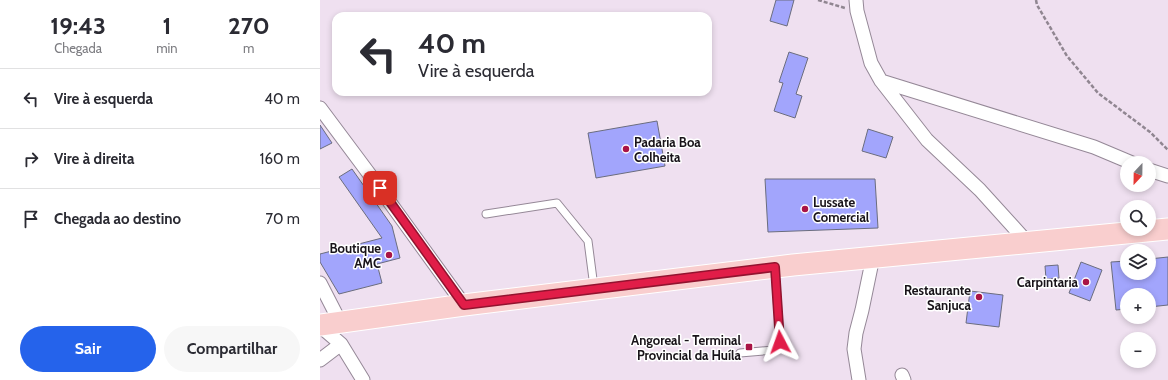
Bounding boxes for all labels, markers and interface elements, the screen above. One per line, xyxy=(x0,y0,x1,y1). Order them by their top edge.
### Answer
text: 19:43 xyxy=(50,11,106,40)
text: 1 xyxy=(162,11,171,40)
text: 270 xyxy=(228,11,270,40)
text: 40 m xyxy=(418,26,486,60)
icon: left xyxy=(352,28,404,80)
text: Chegada xyxy=(54,40,102,56)
text: min xyxy=(156,40,178,56)
text: m xyxy=(243,40,255,56)
text: Vire à esquerda xyxy=(418,60,534,82)
icon: left xyxy=(20,88,42,110)
text: Vire à esquerda xyxy=(54,90,153,108)
text: 40 m xyxy=(264,90,300,108)
place label: Padaria Boa Colheita xyxy=(634,134,701,165)
marker: Padaria Boa Colheita xyxy=(621,144,631,154)
icon: right xyxy=(20,148,42,170)
text: Vire à direita xyxy=(54,150,135,168)
text: 160 m xyxy=(260,150,300,168)
north arrow xyxy=(1120,156,1156,192)
map controls xyxy=(1120,156,1156,368)
pin xyxy=(363,171,397,205)
icon: arrive xyxy=(369,177,391,199)
place label: Lussate Comercial xyxy=(813,194,870,225)
button: search xyxy=(1120,200,1156,236)
marker: Lussate Comercial xyxy=(800,204,810,214)
icon: arrive xyxy=(20,208,42,230)
text: Chegada ao destino xyxy=(54,210,181,228)
text: 70 m xyxy=(266,210,300,228)
place label: Boutique AMC xyxy=(329,240,381,271)
button: layers xyxy=(1120,244,1156,280)
marker: Boutique AMC xyxy=(384,250,394,260)
place label: Carpintaria xyxy=(1017,274,1079,290)
marker: Carpintaria xyxy=(1081,277,1091,287)
place label: Restaurante Sanjuca xyxy=(904,282,972,313)
button: + xyxy=(1120,288,1156,324)
marker: Restaurante Sanjuca xyxy=(974,292,984,302)
position arrow xyxy=(759,321,801,363)
button: Sair xyxy=(20,326,156,372)
button: Compartilhar xyxy=(164,326,300,372)
place label: Angoreal - Terminal Provincial da Huíla xyxy=(631,332,742,363)
button: − xyxy=(1120,332,1156,368)
marker: Angoreal - Terminal Provincial da Huíla xyxy=(744,342,754,352)

